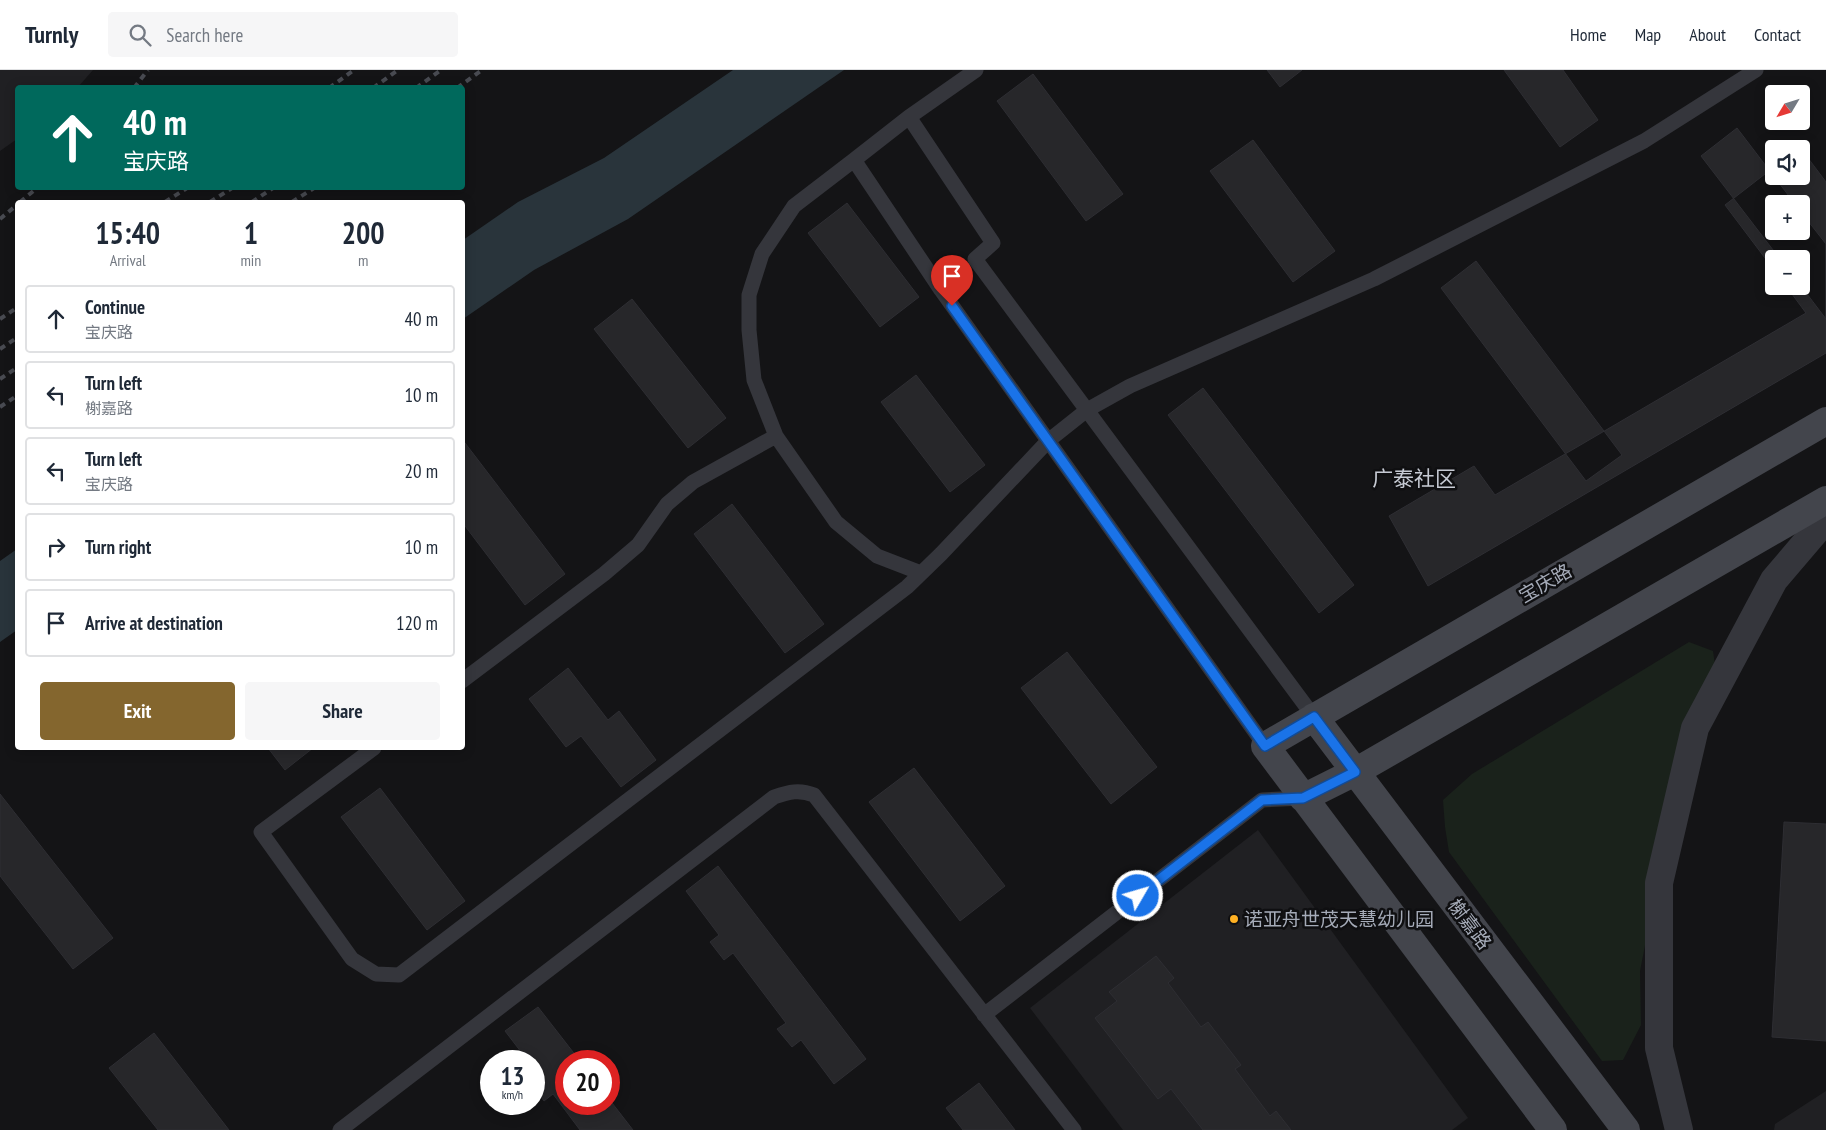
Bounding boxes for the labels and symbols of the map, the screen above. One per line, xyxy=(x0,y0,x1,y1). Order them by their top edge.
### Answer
north arrow xyxy=(1765,85,1810,130)
pin xyxy=(931,255,973,306)
district label: 广泰社区 xyxy=(1372,465,1456,492)
street label: 宝庆路 xyxy=(1514,558,1576,608)
position arrow xyxy=(1111,869,1163,921)
street label: 榭嘉路 xyxy=(1443,894,1497,954)
place label: 诺亚舟世茂天慧幼儿园 xyxy=(1244,907,1434,931)
marker: 诺亚舟世茂天慧幼儿园 xyxy=(1228,913,1240,925)
speed limit sign: 20 xyxy=(555,1050,620,1115)

